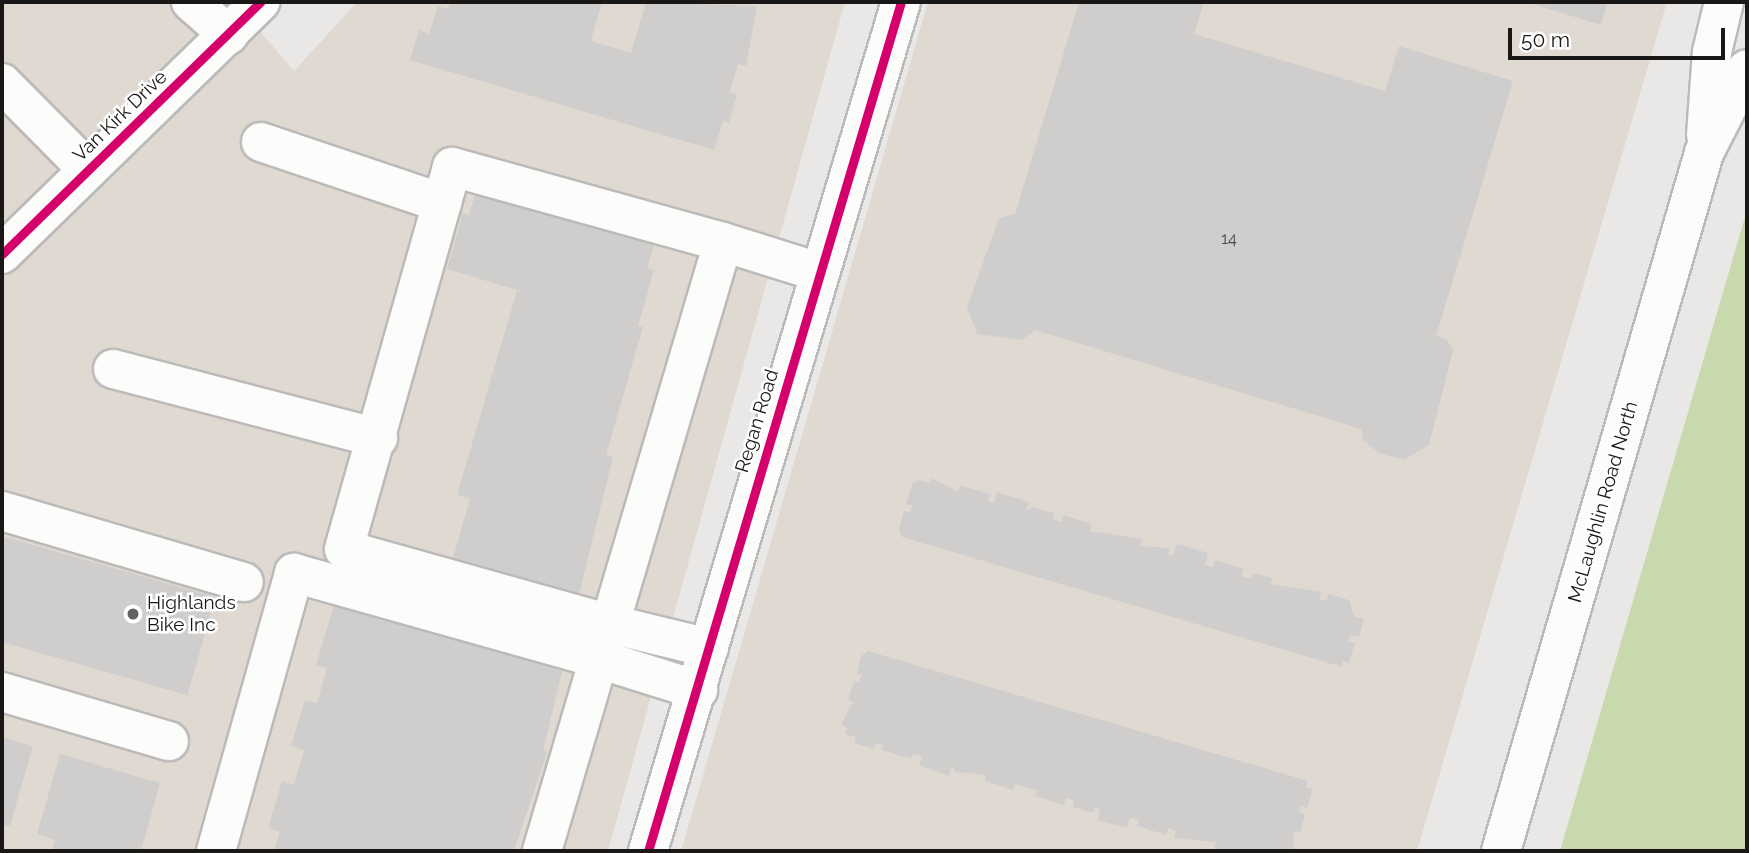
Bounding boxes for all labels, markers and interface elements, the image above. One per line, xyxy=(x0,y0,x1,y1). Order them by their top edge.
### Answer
scale bar xyxy=(1511,14,1728,58)
text: 50 m xyxy=(1521,27,1570,52)
street label: Van Kirk Drive xyxy=(68,66,172,166)
house number: 14 xyxy=(1221,229,1237,249)
street label: Regan Road xyxy=(730,367,784,475)
street label: McLaughlin Road North xyxy=(1563,399,1643,605)
place label: Highlands Bike Inc xyxy=(147,592,236,636)
marker: Highlands Bike Inc xyxy=(125,606,141,622)

